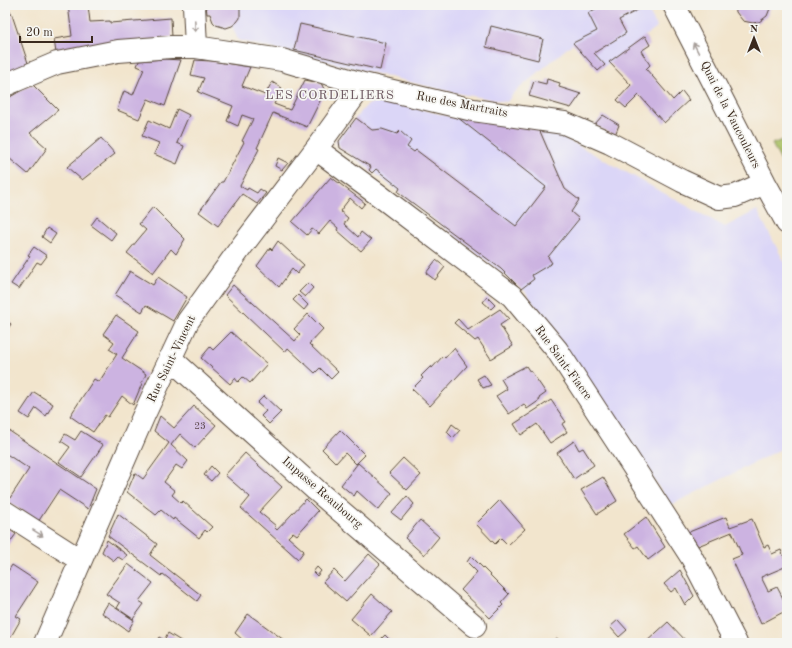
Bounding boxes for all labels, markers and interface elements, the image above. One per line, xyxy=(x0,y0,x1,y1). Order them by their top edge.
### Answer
scale bar xyxy=(20,18,92,44)
north arrow xyxy=(734,18,774,58)
one-way arrow xyxy=(191,19,199,32)
text: N xyxy=(750,24,759,35)
text: 20 m xyxy=(26,27,53,39)
one-way arrow xyxy=(692,43,699,55)
street label: Quai de la Vaucouleurs xyxy=(698,59,762,171)
district label: LES CORDELIERS xyxy=(265,89,395,102)
street label: Rue des Martraits xyxy=(415,90,509,120)
street label: Rue Saint-Vincent xyxy=(146,313,198,405)
street label: Rue Saint-Fiacre xyxy=(532,324,594,403)
house number: 23 xyxy=(194,421,206,431)
street label: Impasse Reaubourg xyxy=(280,455,365,531)
one-way arrow xyxy=(32,530,44,538)

